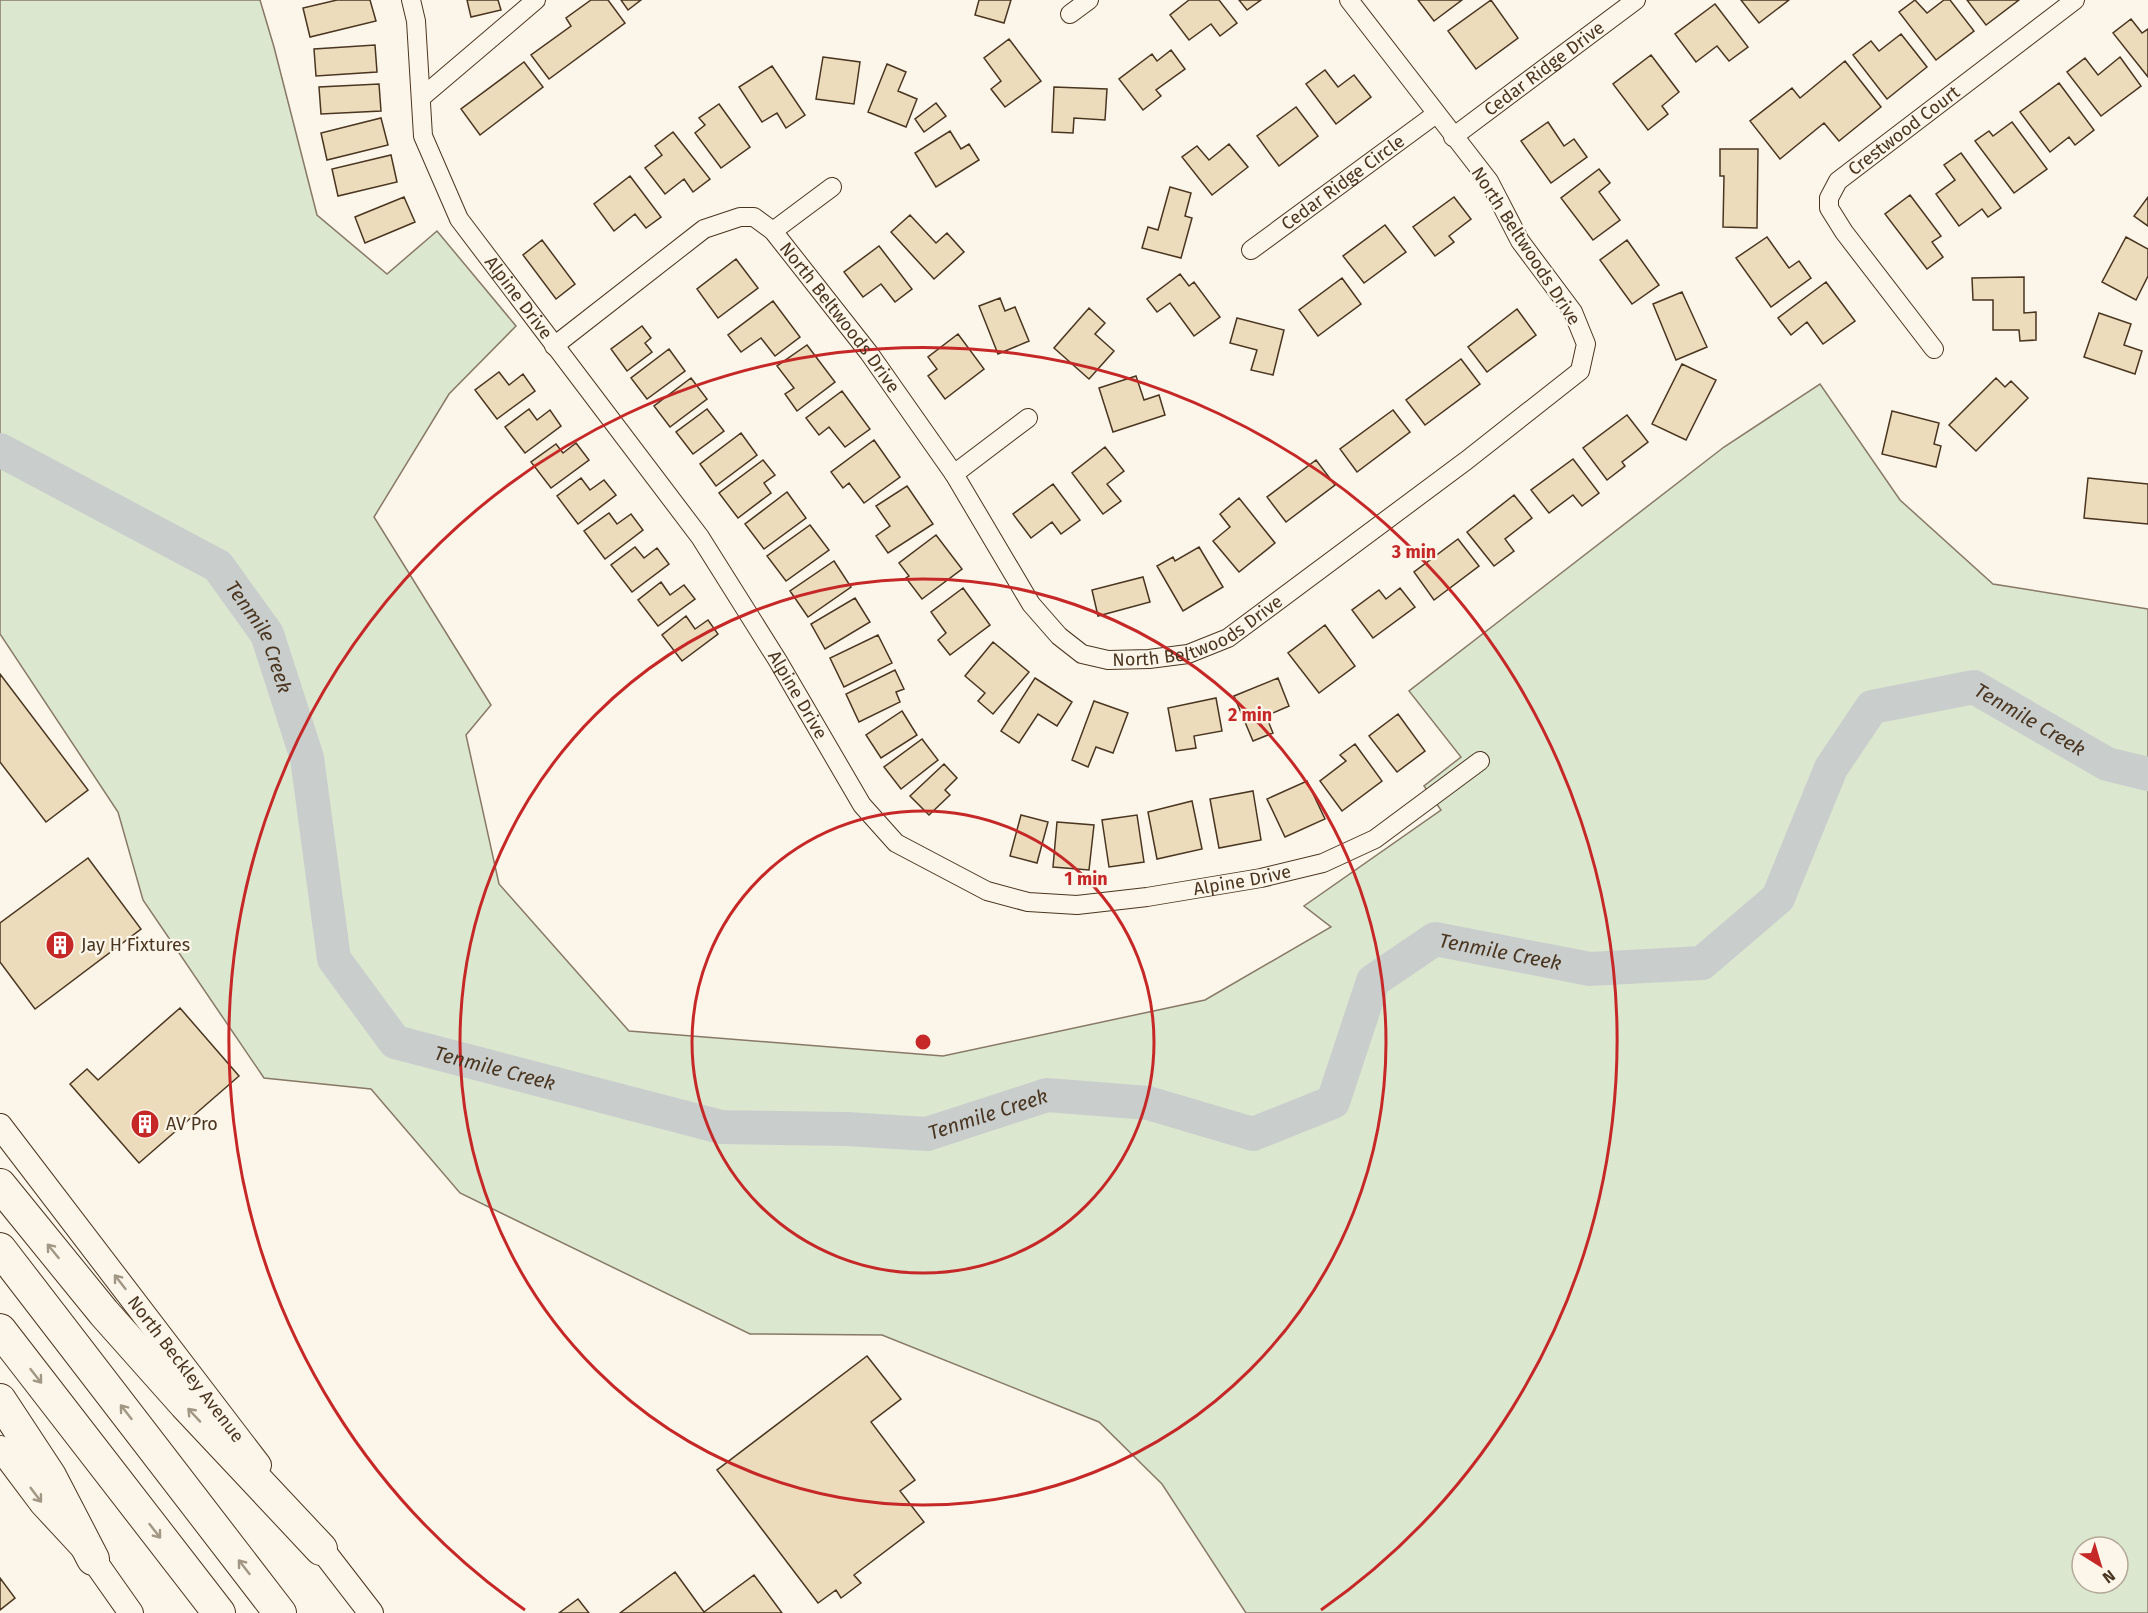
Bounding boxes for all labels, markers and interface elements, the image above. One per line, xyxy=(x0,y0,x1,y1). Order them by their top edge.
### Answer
street label: Cedar Ridge Drive xyxy=(1480,17,1609,121)
street label: Crestwood Court xyxy=(1844,81,1964,180)
street label: Cedar Ridge Circle xyxy=(1277,130,1409,235)
street label: North Beltwoods Drive xyxy=(1467,163,1585,329)
street label: North Beltwoods Drive xyxy=(775,238,905,397)
street label: Alpine Drive xyxy=(480,252,557,344)
text: 3 min xyxy=(1391,541,1436,563)
water label: Tenmile Creek xyxy=(221,576,297,696)
street label: North Beltwoods Drive xyxy=(1112,590,1287,671)
street label: Alpine Drive xyxy=(763,647,832,743)
water label: Tenmile Creek xyxy=(1970,678,2090,761)
text: 2 min xyxy=(1228,704,1272,726)
street label: Alpine Drive xyxy=(1192,860,1293,900)
text: 1 min xyxy=(1064,868,1108,890)
water label: Tenmile Creek xyxy=(1437,928,1564,975)
building icon: Jay H Fixtures xyxy=(44,929,76,961)
place label: Jay H Fixtures xyxy=(81,934,190,956)
centre of rings xyxy=(913,1032,933,1052)
water label: Tenmile Creek xyxy=(432,1041,558,1095)
water label: Tenmile Creek xyxy=(925,1084,1051,1145)
building icon: AV Pro xyxy=(129,1108,161,1140)
place label: AV Pro xyxy=(166,1113,218,1135)
one-way arrow xyxy=(47,1243,60,1259)
one-way arrow xyxy=(114,1274,127,1290)
street label: North Beckley Avenue xyxy=(123,1292,249,1447)
one-way arrow xyxy=(29,1368,42,1384)
one-way arrow xyxy=(119,1404,132,1420)
one-way arrow xyxy=(187,1407,202,1422)
one-way arrow xyxy=(29,1487,42,1503)
one-way arrow xyxy=(149,1522,162,1538)
north arrow xyxy=(2070,1535,2130,1595)
one-way arrow xyxy=(238,1559,251,1575)
text: N xyxy=(2099,1566,2119,1587)

